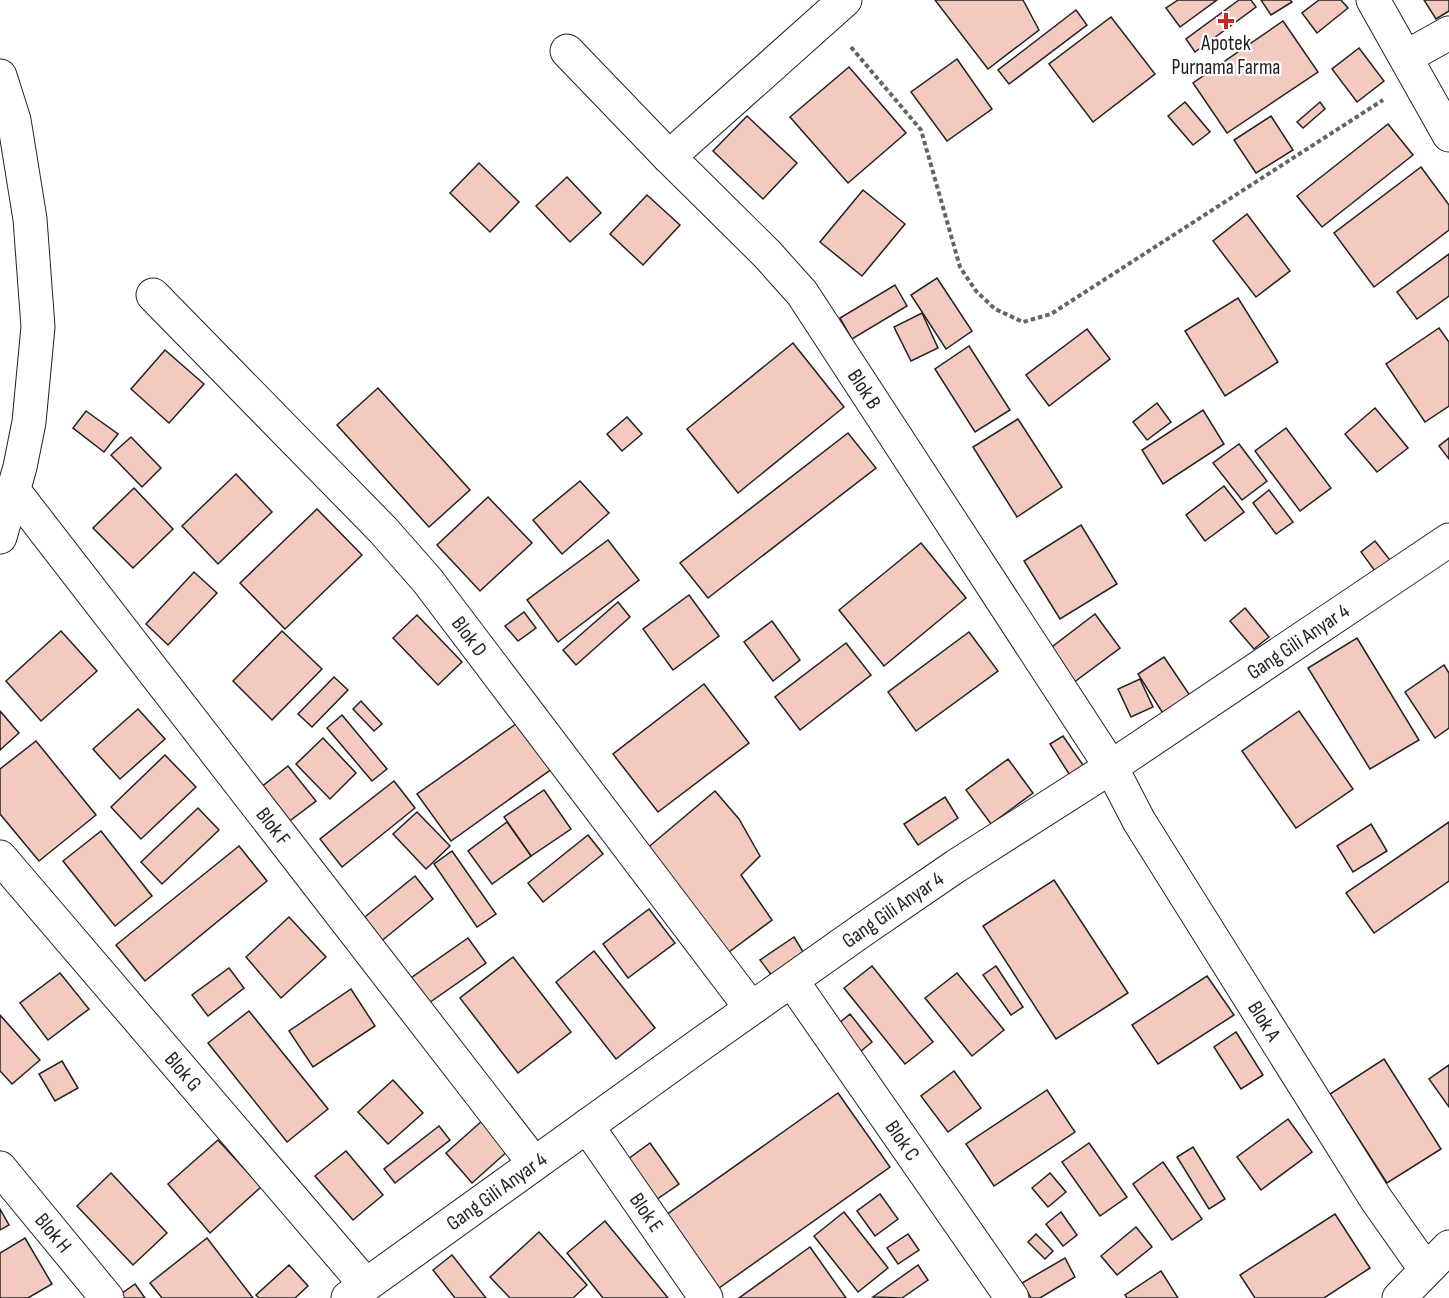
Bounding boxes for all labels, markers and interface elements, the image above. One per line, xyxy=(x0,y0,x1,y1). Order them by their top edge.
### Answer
marker: Apotek Purnama Farma xyxy=(1219,14,1233,28)
place label: Apotek Purnama Farma xyxy=(1172,31,1280,80)
street label: Blok B xyxy=(842,365,886,414)
street label: Gang Gili Anyar 4 xyxy=(1242,599,1354,685)
street label: Blok D xyxy=(446,612,492,662)
street label: Blok F xyxy=(250,803,296,851)
street label: Gang Gili Anyar 4 xyxy=(837,866,949,954)
street label: Blok A xyxy=(1242,997,1286,1047)
street label: Blok G xyxy=(159,1047,207,1096)
street label: Blok C xyxy=(880,1116,925,1166)
street label: Gang Gili Anyar 4 xyxy=(442,1147,552,1236)
street label: Blok E xyxy=(624,1188,669,1237)
street label: Blok H xyxy=(29,1208,77,1258)

